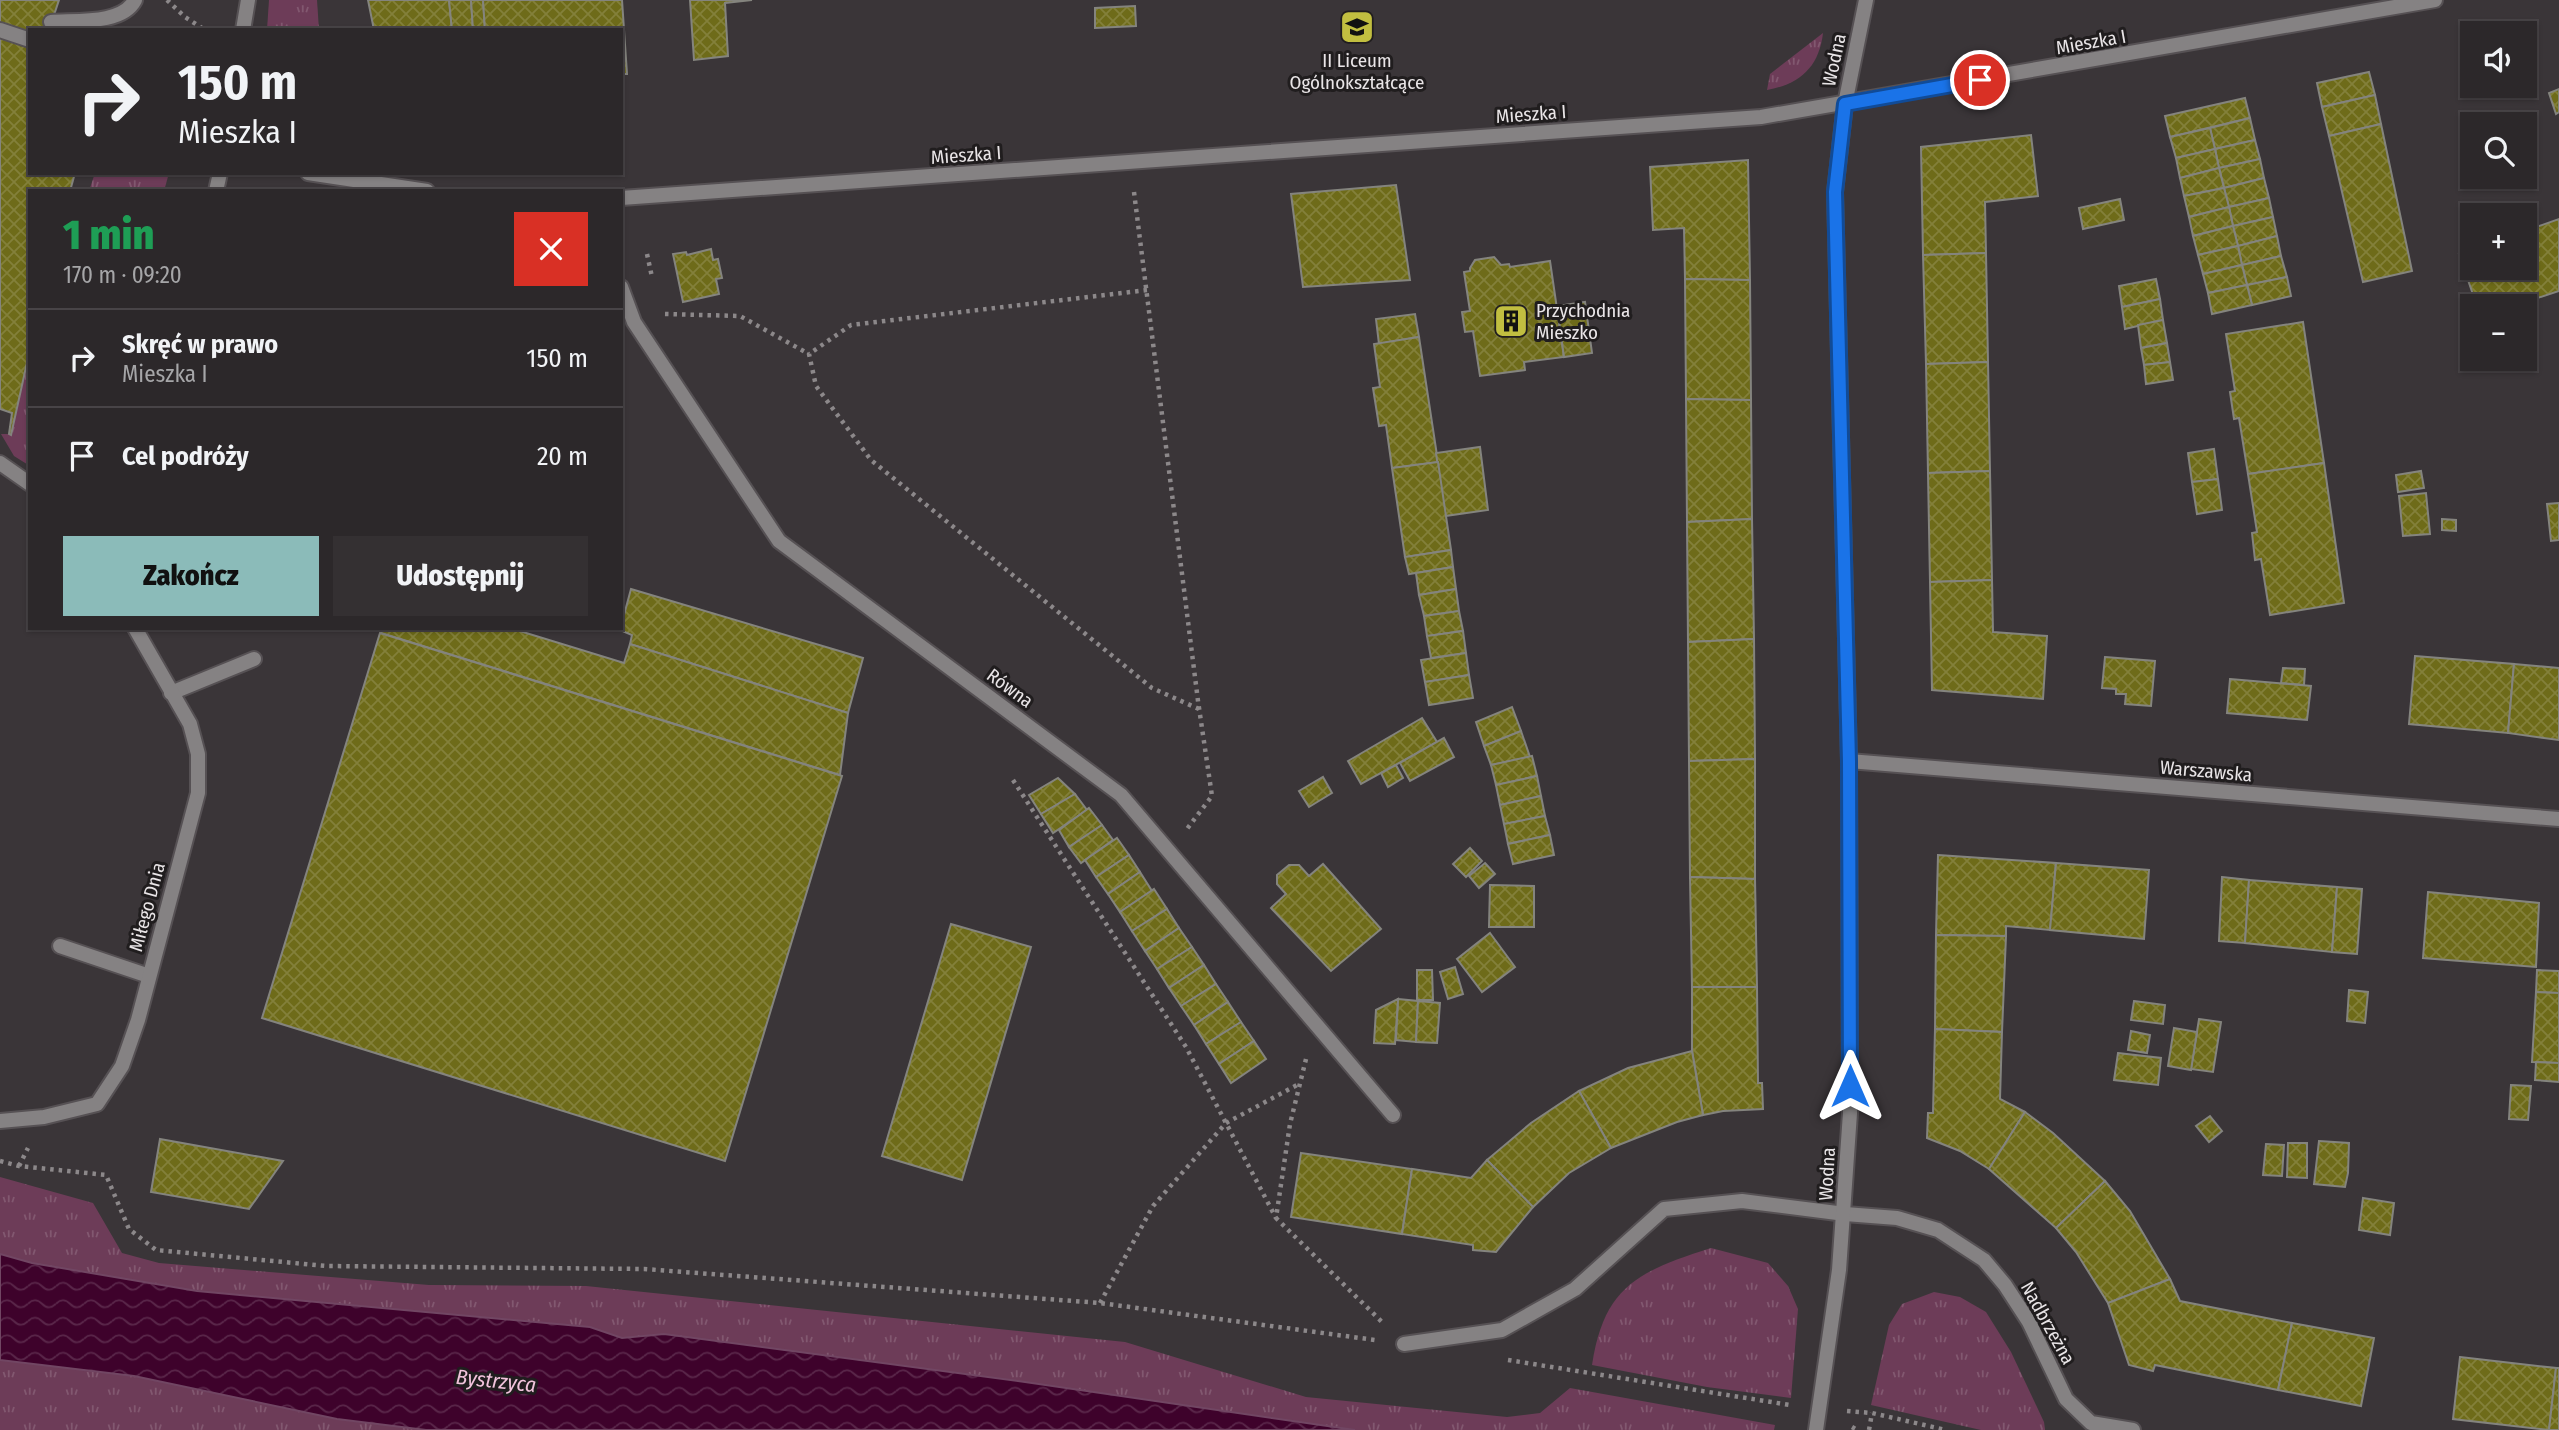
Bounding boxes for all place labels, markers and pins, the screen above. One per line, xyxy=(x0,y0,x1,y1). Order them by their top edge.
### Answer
school or university icon: II Liceum Ogólnokształcące xyxy=(1338,8,1376,46)
place label: II Liceum Ogólnokształcące xyxy=(1290,49,1424,94)
pin xyxy=(1950,50,2010,110)
place label: Przychodnia Mieszko xyxy=(1536,299,1630,344)
building icon: Przychodnia Mieszko xyxy=(1492,302,1530,340)

